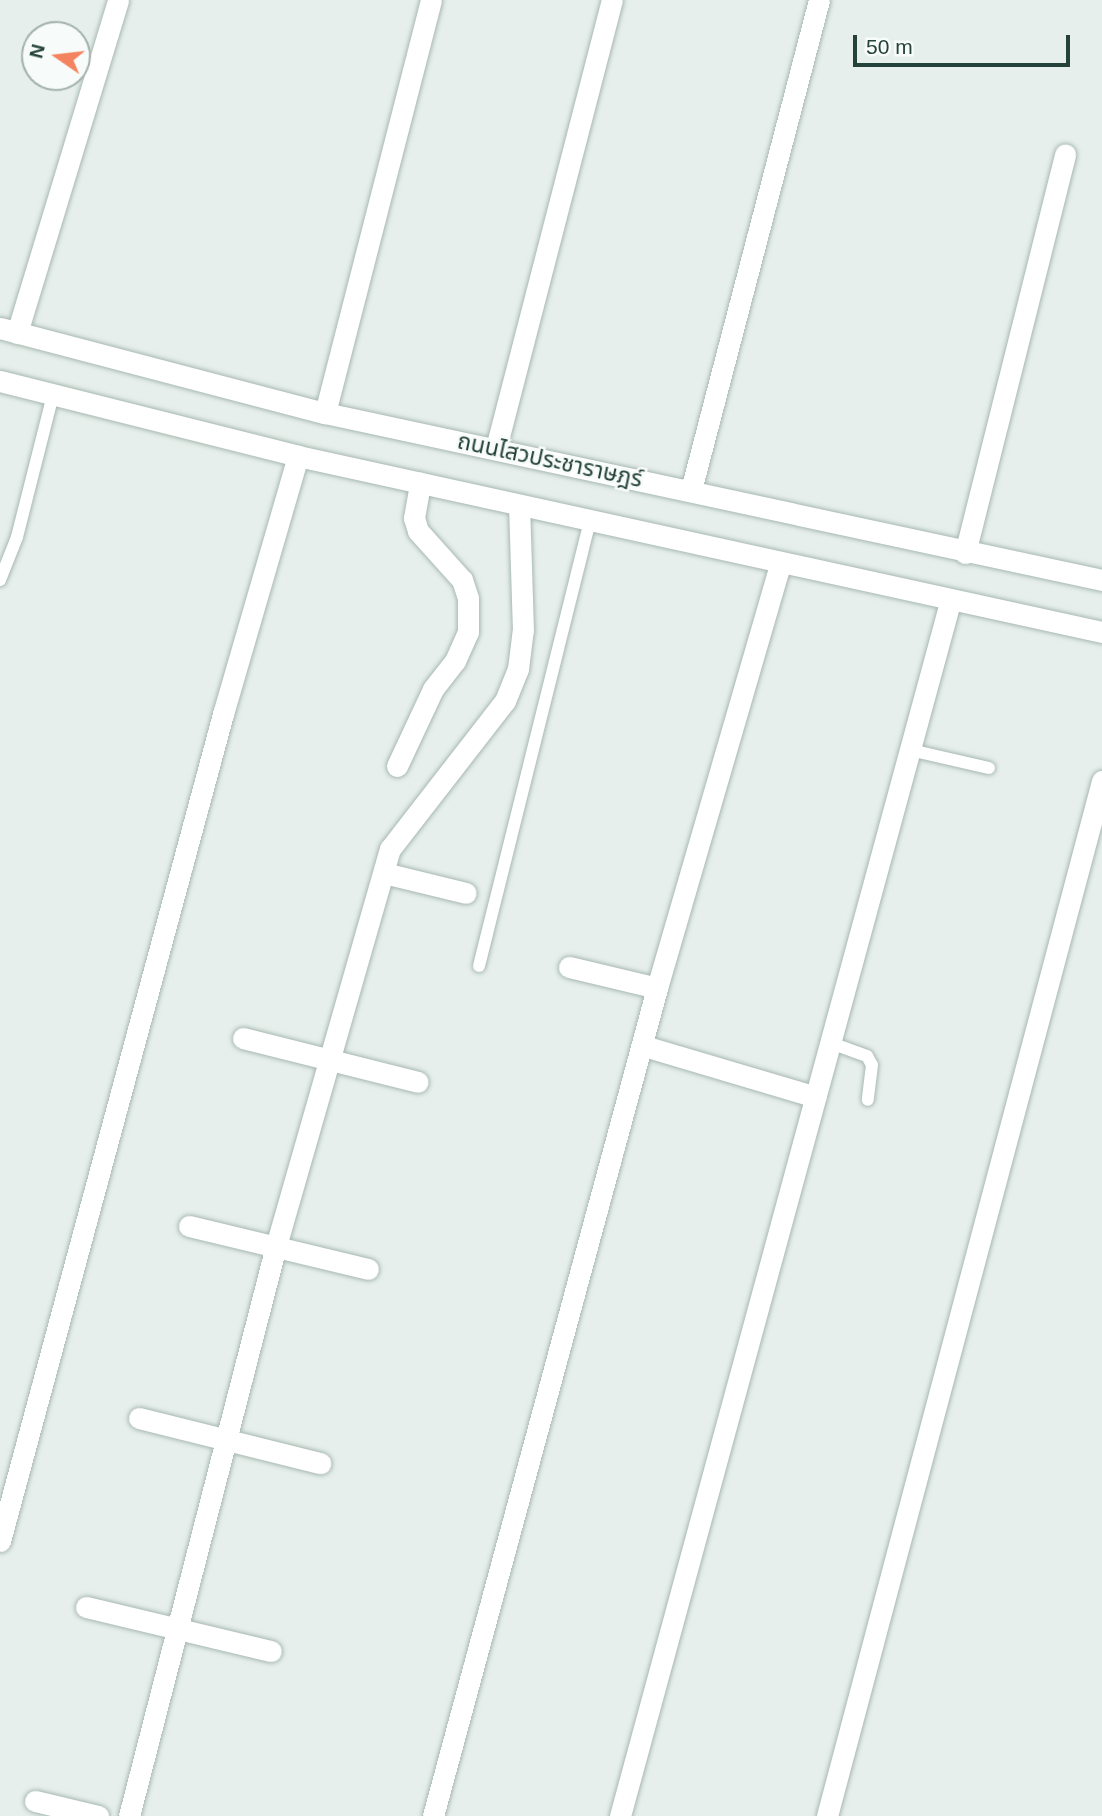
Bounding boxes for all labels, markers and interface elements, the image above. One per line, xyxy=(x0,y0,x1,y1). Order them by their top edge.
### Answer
north arrow xyxy=(21,21,91,91)
scale bar xyxy=(857,21,1074,65)
text: 50 m xyxy=(866,35,913,58)
text: N xyxy=(25,42,49,60)
street label: ถนนไสวประชาราษฎร์ xyxy=(455,427,645,493)

